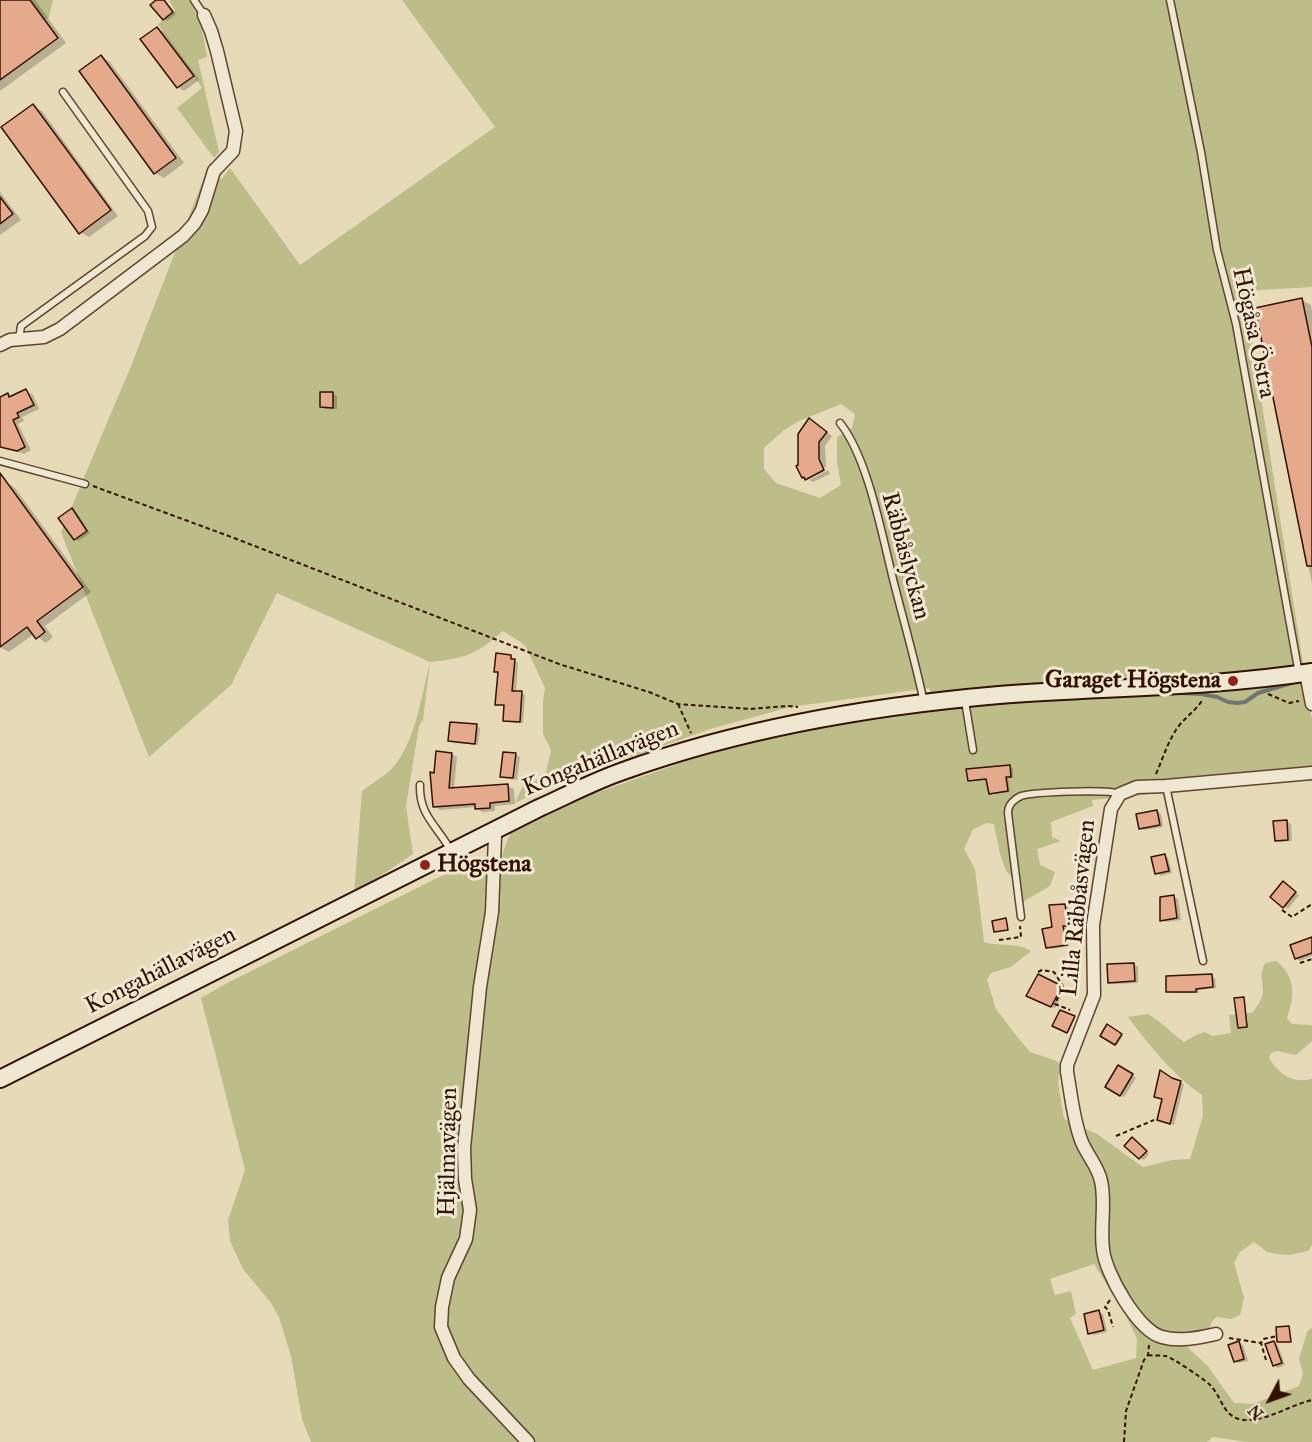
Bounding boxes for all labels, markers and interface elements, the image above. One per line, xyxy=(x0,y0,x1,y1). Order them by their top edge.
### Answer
street label: Högåsa Östra xyxy=(1225,265,1281,401)
street label: Räbbåslyckan xyxy=(874,489,936,623)
place label: Garaget Högstena xyxy=(1045,667,1221,695)
marker: Garaget Högstena xyxy=(1226,674,1240,688)
street label: Kongahällavägen xyxy=(519,715,683,803)
street label: Lilla Räbbåsvägen xyxy=(1055,818,1103,998)
place label: Högstena xyxy=(437,851,531,879)
marker: Högstena xyxy=(418,858,432,872)
street label: Kongahällavägen xyxy=(81,921,241,1021)
street label: Hjälmavägen xyxy=(433,1087,465,1217)
north arrow xyxy=(1240,1370,1300,1430)
text: N xyxy=(1244,1401,1268,1423)

